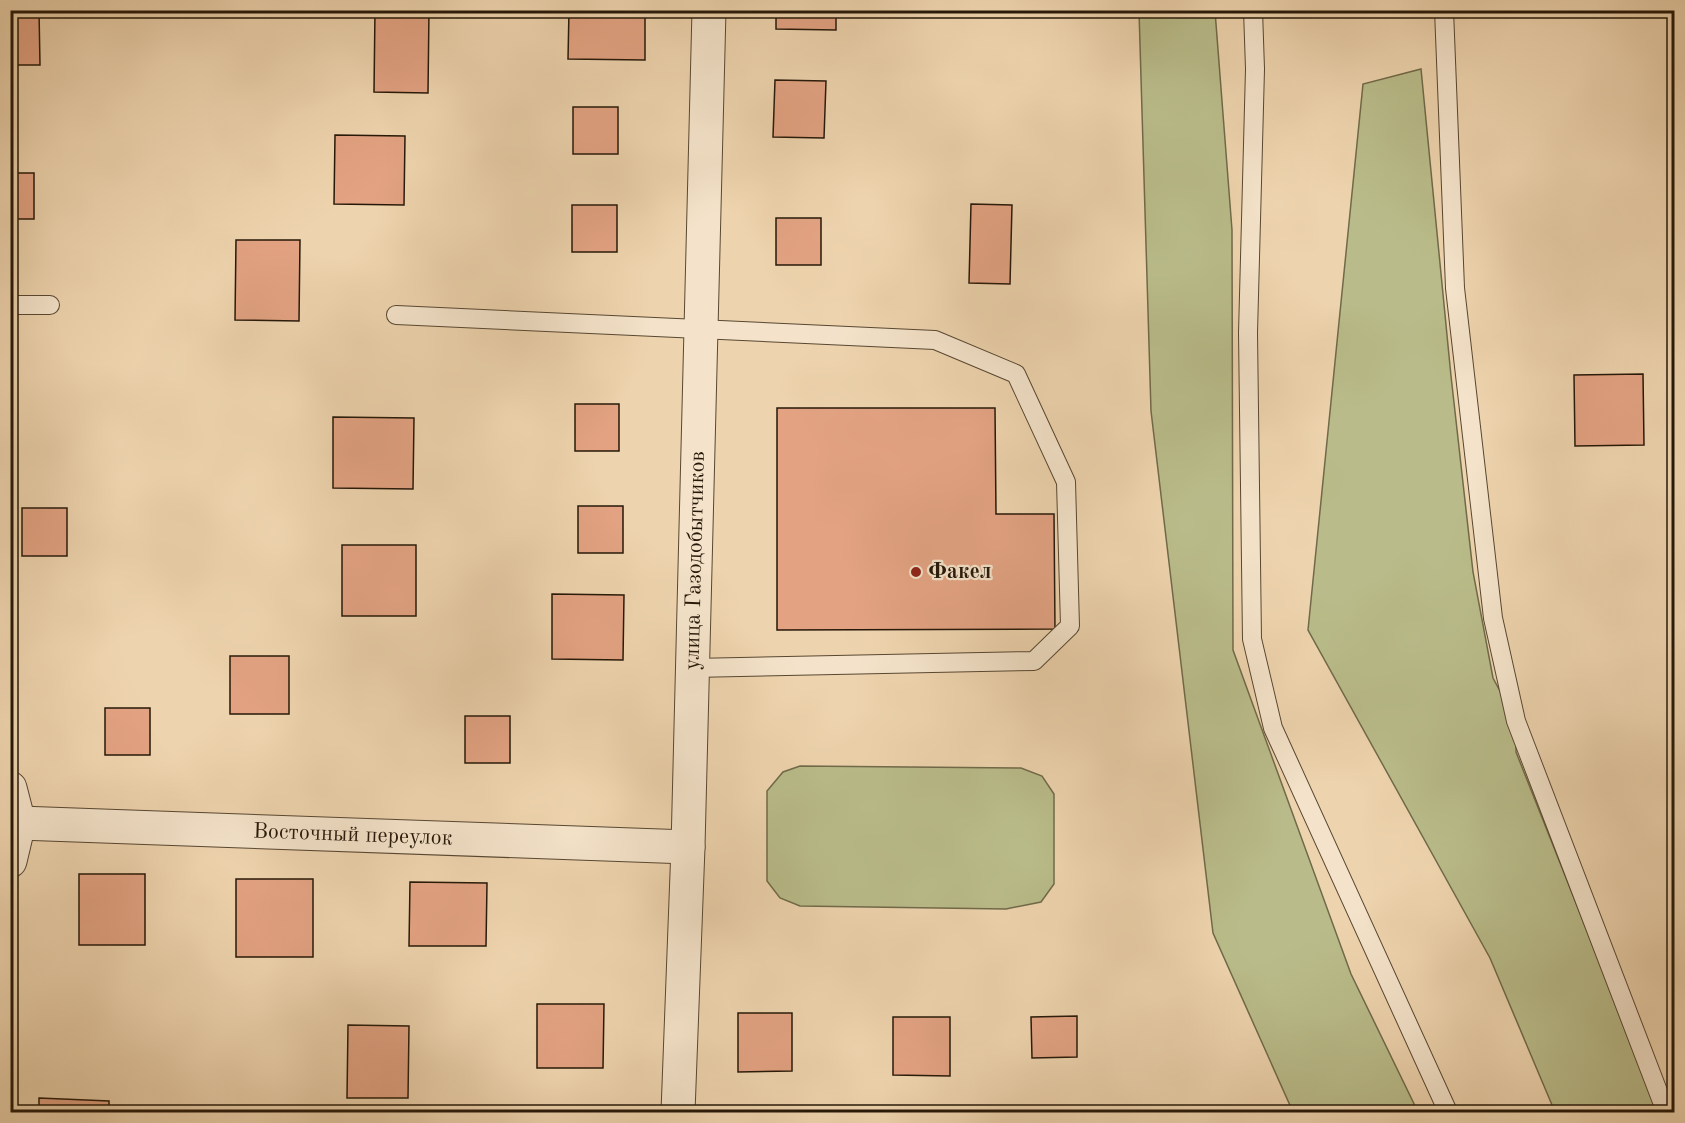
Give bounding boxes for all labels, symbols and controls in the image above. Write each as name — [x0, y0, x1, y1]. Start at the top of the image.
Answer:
street label: улица Газодобытчиков — [681, 451, 709, 670]
place label: Факел — [928, 561, 991, 583]
marker: Факел — [909, 565, 923, 579]
street label: Восточный переулок — [253, 820, 453, 850]

